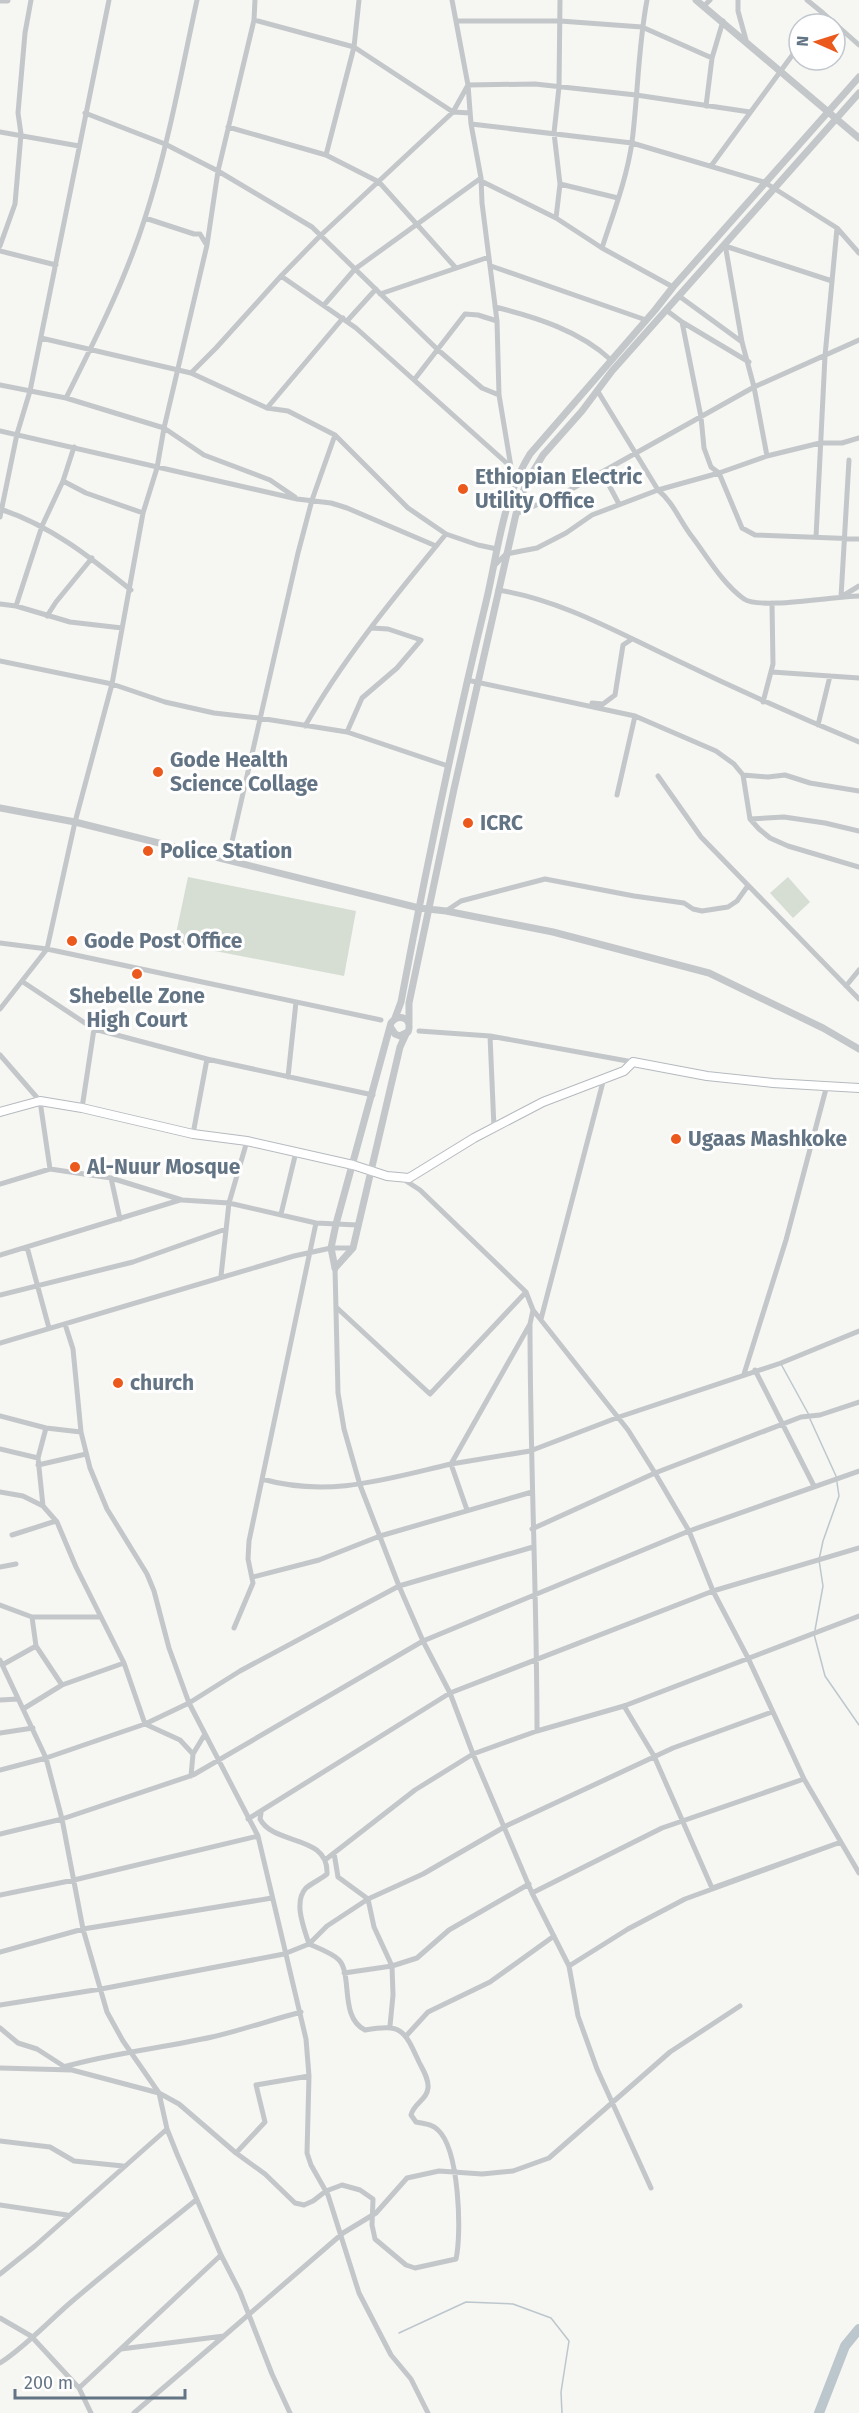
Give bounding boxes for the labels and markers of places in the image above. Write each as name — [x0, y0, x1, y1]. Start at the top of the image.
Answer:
place label: Ethiopian Electric Utility Office — [475, 464, 642, 514]
marker: Ethiopian Electric Utility Office — [456, 482, 470, 496]
place label: Gode Health Science Collage — [170, 747, 319, 797]
marker: Gode Health Science Collage — [151, 765, 165, 779]
place label: ICRC — [480, 810, 523, 836]
marker: ICRC — [461, 816, 475, 830]
place label: Police Station — [160, 838, 292, 864]
marker: Police Station — [141, 844, 155, 858]
place label: Gode Post Office — [84, 928, 243, 954]
marker: Gode Post Office — [65, 934, 79, 948]
marker: Shebelle Zone High Court — [130, 967, 144, 981]
place label: Shebelle Zone High Court — [69, 983, 205, 1033]
place label: Ugaas Mashkoke — [688, 1126, 848, 1152]
marker: Ugaas Mashkoke — [669, 1132, 683, 1146]
place label: Al-Nuur Mosque — [86, 1154, 241, 1180]
marker: Al-Nuur Mosque — [68, 1160, 82, 1174]
place label: church — [130, 1370, 194, 1396]
marker: church — [111, 1376, 125, 1390]

